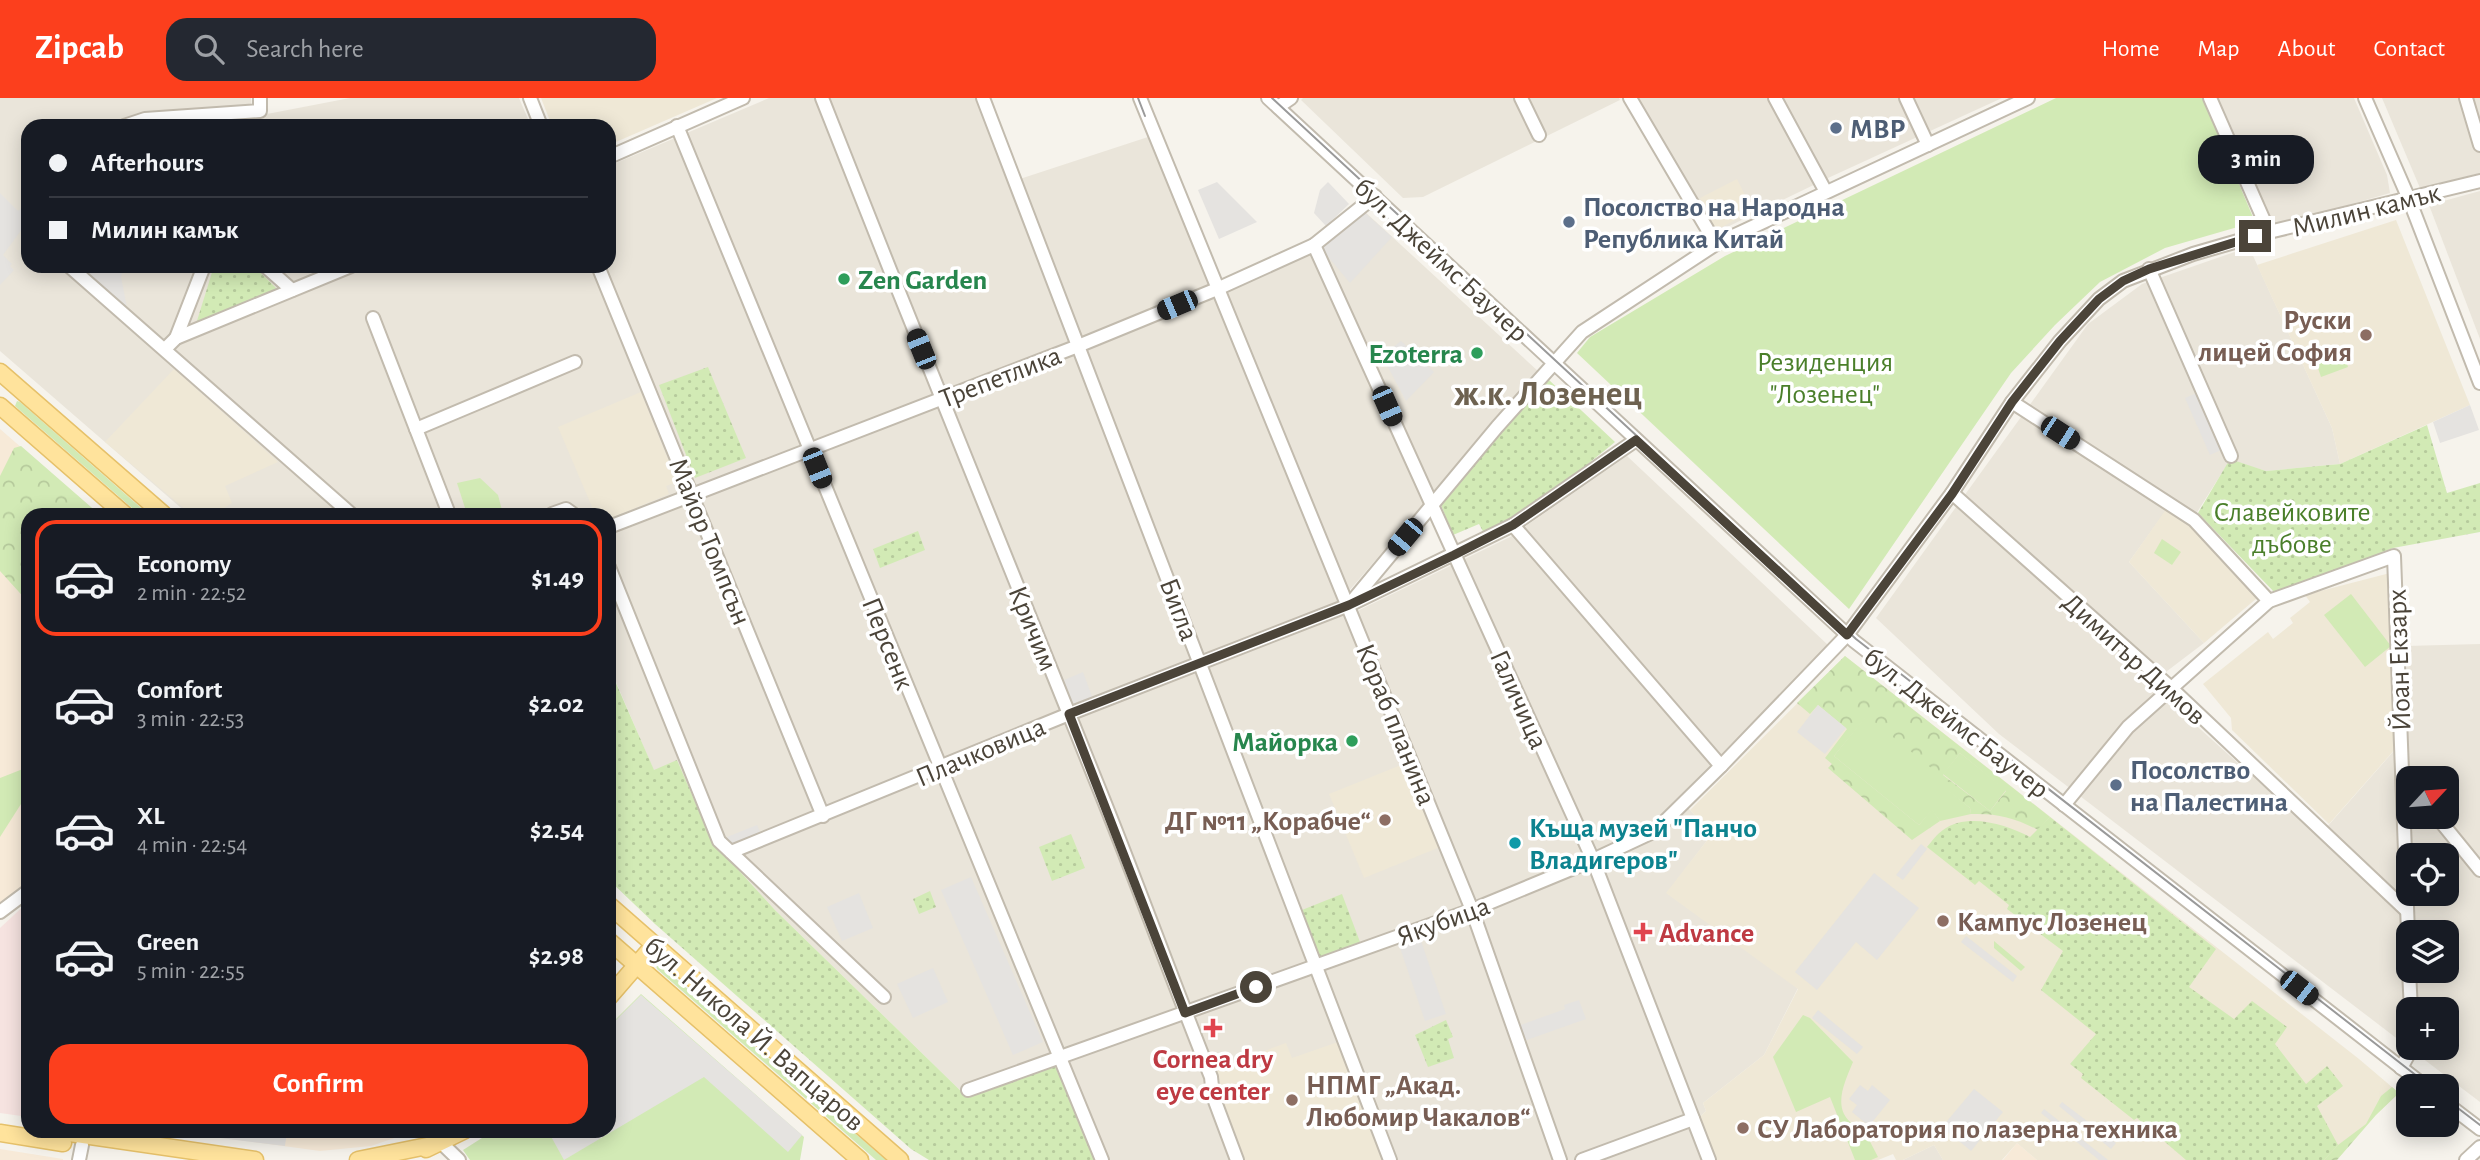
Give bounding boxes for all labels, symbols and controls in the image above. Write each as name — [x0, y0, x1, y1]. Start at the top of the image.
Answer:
search box — [166, 18, 656, 81]
icon: search — [190, 30, 228, 68]
text: Zipcab — [35, 32, 124, 65]
text: Search here — [246, 36, 364, 62]
text: Home — [2102, 37, 2160, 61]
text: Map — [2198, 37, 2240, 61]
text: About — [2278, 37, 2335, 61]
text: Contact — [2373, 37, 2445, 61]
place label: МВР — [1850, 116, 1906, 144]
marker: МВР — [1828, 120, 1844, 136]
callout: 3 min — [2197, 135, 2313, 184]
text: 3 min — [2231, 148, 2281, 171]
text: Afterhours — [91, 150, 204, 176]
street label: бул. Джеймс Баучер — [1348, 173, 1533, 348]
street label: Милин камък — [2290, 179, 2444, 243]
place label: Посолство на Народна Република Китай — [1583, 194, 1845, 254]
marker: Посолство на Народна Република Китай — [1561, 214, 1577, 230]
text: Милин камък — [91, 217, 239, 243]
route end — [2239, 220, 2271, 252]
place label: Zen Garden — [858, 267, 987, 295]
marker: Zen Garden — [836, 271, 852, 287]
car — [1154, 287, 1201, 323]
place label: Руски лицей София — [2199, 307, 2352, 367]
car — [904, 326, 939, 372]
marker: Руски лицей София — [2358, 327, 2374, 343]
place label: Ezoterra — [1369, 341, 1463, 369]
street label: Трепетлика — [936, 342, 1066, 414]
marker: Ezoterra — [1469, 345, 1485, 361]
park label: Резиденция "Лозенец" — [1757, 349, 1893, 409]
district label: ж.к. Лозенец — [1454, 377, 1642, 412]
car — [1369, 383, 1406, 429]
car — [2037, 413, 2084, 453]
car — [800, 445, 835, 491]
street label: Майор Томпсън — [663, 454, 755, 629]
park label: Славейковите дъбове — [2213, 499, 2371, 559]
car — [1384, 514, 1427, 560]
icon: car — [53, 547, 116, 610]
text: Economy — [137, 551, 231, 577]
text: $1.49 — [531, 565, 584, 591]
street label: Бигла — [1154, 575, 1203, 645]
text: 2 min · 22:52 — [137, 582, 246, 605]
street label: Кричим — [1002, 582, 1062, 675]
street label: Димитър Димов — [2057, 588, 2211, 731]
street label: Йоан Екзарх — [2383, 588, 2416, 732]
street label: Персенк — [856, 594, 918, 694]
street label: Кораб планина — [1350, 640, 1440, 810]
street label: бул. Джеймс Баучер — [1858, 643, 2053, 804]
street label: Галичица — [1484, 646, 1552, 754]
icon: car — [53, 673, 116, 736]
text: Comfort — [137, 677, 222, 703]
text: $2.02 — [528, 691, 584, 717]
text: 3 min · 22:53 — [137, 708, 244, 731]
street label: Плачковица — [912, 713, 1050, 793]
place label: Майорка — [1232, 729, 1338, 757]
marker: Майорка — [1344, 733, 1360, 749]
place label: Посолство на Палестина — [2130, 757, 2288, 817]
north arrow — [2396, 766, 2459, 830]
map controls — [2396, 766, 2459, 1137]
marker: Посолство на Палестина — [2108, 777, 2124, 793]
icon: car — [53, 799, 116, 862]
text: XL — [137, 803, 164, 829]
place label: ДГ №11 „Корабче“ — [1165, 808, 1371, 836]
marker: ДГ №11 „Корабче“ — [1377, 812, 1393, 828]
place label: Къща музей "Панчо Владигеров" — [1529, 815, 1757, 875]
text: $2.54 — [530, 817, 584, 843]
text: 4 min · 22:54 — [137, 834, 247, 857]
marker: Къща музей "Панчо Владигеров" — [1507, 835, 1523, 851]
button: locate — [2396, 843, 2459, 906]
street label: Якубица — [1393, 892, 1494, 952]
place label: Кампус Лозенец — [1957, 909, 2147, 937]
marker: Кампус Лозенец — [1935, 913, 1951, 929]
place label: Advance — [1659, 920, 1754, 948]
button: layers — [2396, 920, 2459, 983]
marker: Advance — [1633, 922, 1653, 942]
icon: car — [53, 925, 116, 988]
text: Green — [137, 929, 199, 955]
street label: бул. Никола Й. Вапцаров — [639, 931, 869, 1137]
text: $2.98 — [529, 943, 584, 969]
text: 5 min · 22:55 — [137, 960, 245, 983]
car — [2276, 967, 2323, 1009]
route start — [1240, 971, 1272, 1003]
button: + — [2396, 997, 2459, 1060]
marker: Cornea dry eye center — [1203, 1018, 1223, 1038]
button: Confirm — [49, 1044, 588, 1124]
place label: Cornea dry eye center — [1153, 1046, 1274, 1106]
place label: НПМГ „Акад. Любомир Чакалов“ — [1306, 1072, 1531, 1132]
button: − — [2396, 1074, 2459, 1137]
marker: НПМГ „Акад. Любомир Чакалов“ — [1284, 1092, 1300, 1108]
place label: СУ Лаборатория по лазерна техника — [1757, 1116, 2178, 1144]
marker: СУ Лаборатория по лазерна техника — [1735, 1120, 1751, 1136]

